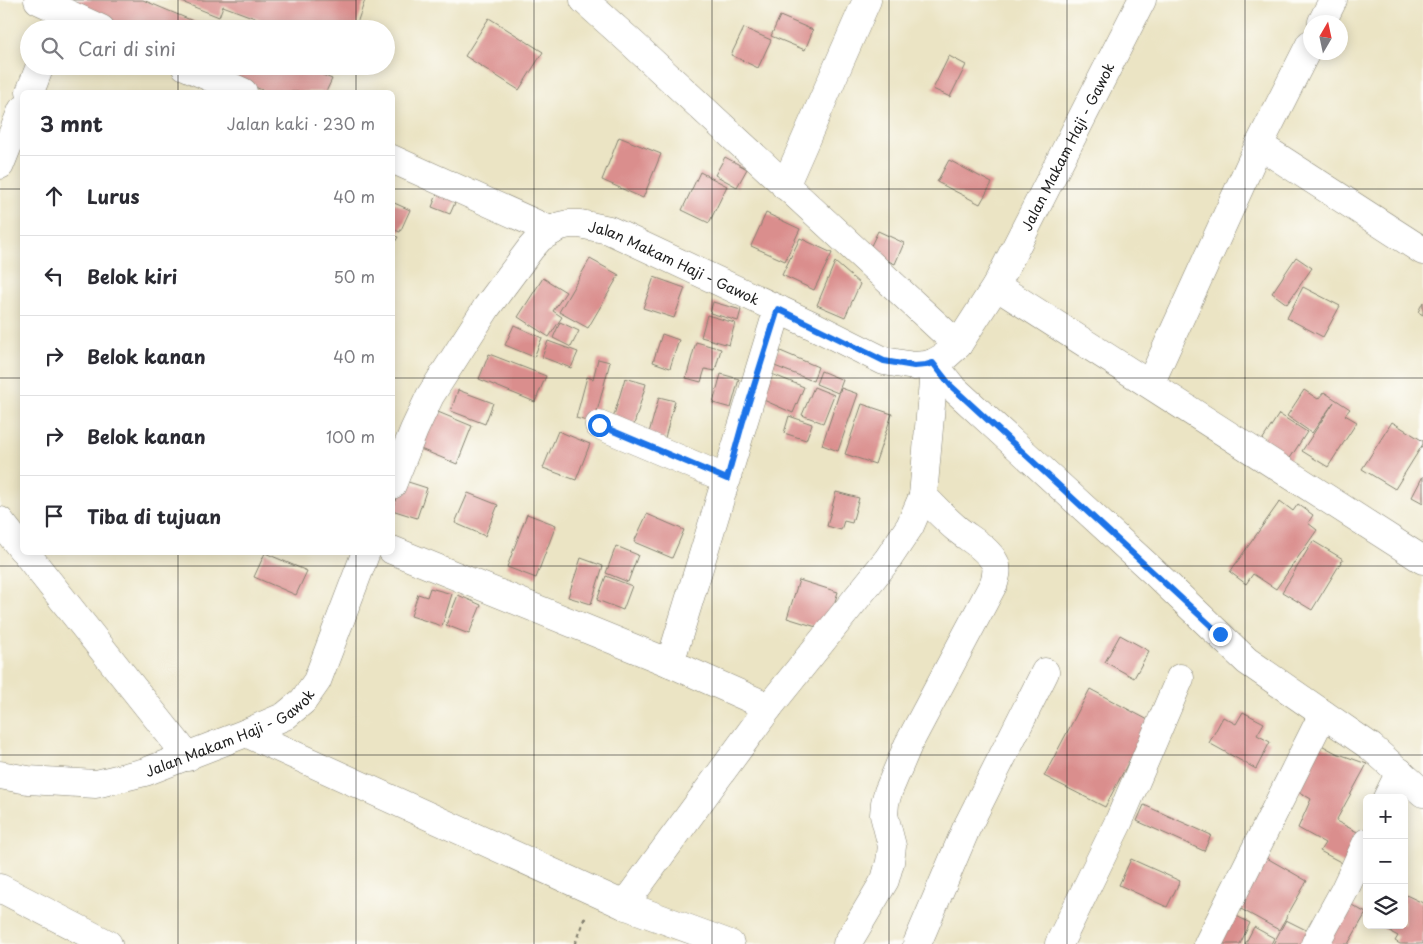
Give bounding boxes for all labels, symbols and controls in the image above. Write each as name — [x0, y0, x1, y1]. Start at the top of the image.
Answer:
north arrow — [1303, 15, 1348, 60]
search box — [20, 20, 395, 75]
icon: search — [38, 34, 66, 62]
text: Cari di sini — [78, 34, 176, 62]
street label: Jalan Makam Haji - Gawok — [1016, 59, 1119, 234]
text: 3 mnt — [40, 107, 103, 139]
text: Jalan kaki · 230 m — [227, 111, 375, 135]
icon: ahead — [40, 182, 68, 210]
text: Lurus — [87, 182, 140, 210]
text: 40 m — [333, 184, 375, 208]
street label: Jalan Makam Haji - Gawok — [586, 215, 763, 310]
icon: left — [40, 262, 68, 290]
text: Belok kiri — [87, 262, 177, 290]
text: 50 m — [334, 264, 375, 288]
icon: right — [40, 342, 68, 370]
text: Belok kanan — [87, 342, 206, 370]
text: 40 m — [333, 344, 375, 368]
route start — [588, 414, 611, 437]
icon: right — [40, 422, 68, 450]
text: Belok kanan — [87, 422, 206, 450]
text: 100 m — [326, 424, 375, 448]
icon: arrive — [40, 502, 68, 530]
text: Tiba di tujuan — [87, 502, 221, 530]
route end — [1209, 623, 1232, 646]
street label: Jalan Makam Haji - Gawok — [142, 684, 319, 782]
map controls — [1363, 794, 1408, 929]
button: + — [1363, 794, 1408, 839]
button: − — [1363, 839, 1408, 884]
button: layers — [1363, 884, 1408, 929]

